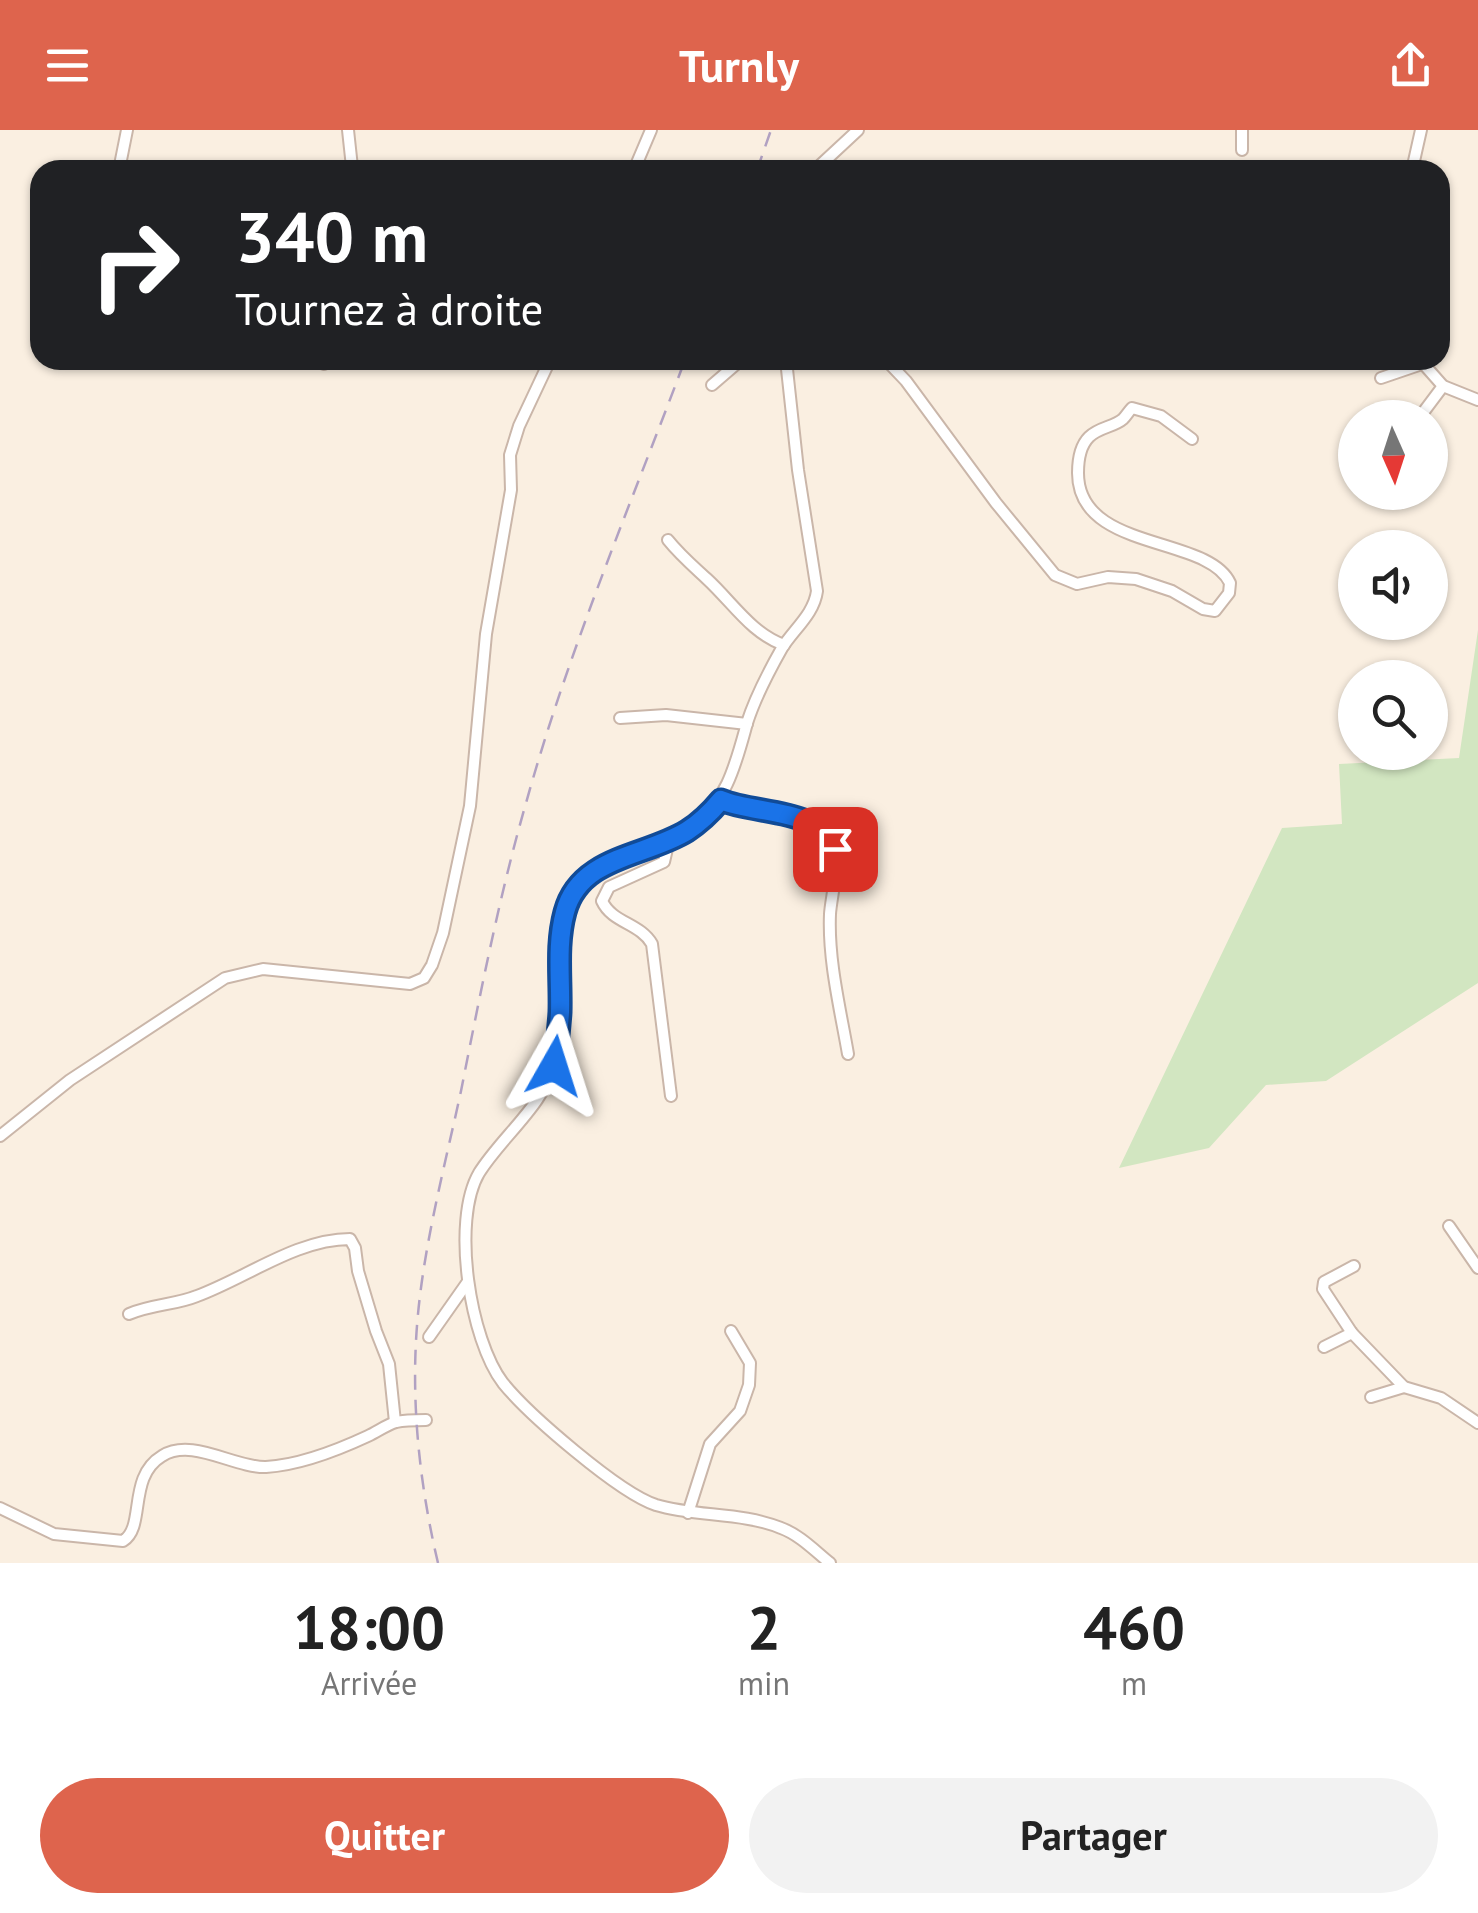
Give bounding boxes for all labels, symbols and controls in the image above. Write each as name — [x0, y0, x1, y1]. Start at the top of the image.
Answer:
text: Turnly — [679, 36, 799, 94]
icon: menu — [40, 38, 95, 93]
icon: share — [1383, 38, 1438, 93]
text: 340 m — [235, 191, 428, 281]
icon: right — [70, 200, 200, 330]
text: Tournez à droite — [235, 279, 543, 337]
north arrow — [1338, 400, 1448, 510]
map controls — [1338, 400, 1448, 770]
button: sound — [1338, 530, 1448, 640]
button: search — [1338, 660, 1448, 770]
pin — [793, 807, 878, 892]
icon: arrive — [808, 822, 863, 877]
position arrow — [502, 1014, 606, 1118]
text: 18:00 — [293, 1588, 445, 1666]
text: 2 — [747, 1588, 781, 1666]
text: 460 — [1083, 1588, 1185, 1666]
text: Arrivée — [321, 1662, 417, 1704]
text: min — [738, 1662, 790, 1704]
text: m — [1121, 1662, 1147, 1704]
button: Quitter — [40, 1778, 729, 1893]
button: Partager — [749, 1778, 1438, 1893]

